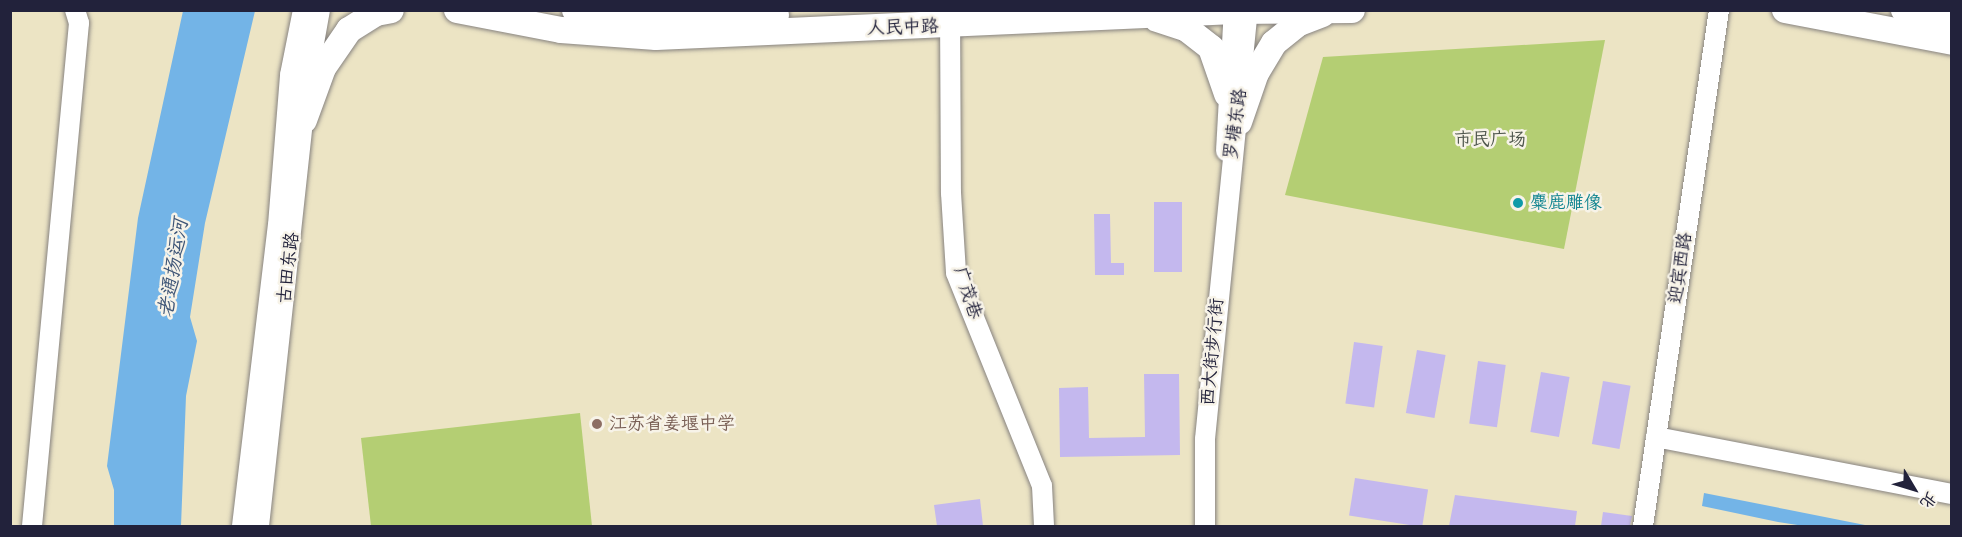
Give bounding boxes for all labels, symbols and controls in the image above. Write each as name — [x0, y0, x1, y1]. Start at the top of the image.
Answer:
street label: 人民中路 — [867, 16, 939, 40]
street label: 罗塘东路 — [1220, 87, 1252, 161]
park label: 市民广场 — [1454, 129, 1526, 151]
place label: 麋鹿雕像 — [1530, 192, 1602, 214]
marker: 麋鹿雕像 — [1511, 196, 1525, 210]
water label: 老通扬运河 — [153, 217, 193, 319]
street label: 古田东路 — [274, 231, 304, 305]
street label: 迎宾西路 — [1665, 231, 1697, 305]
street label: 广茂巷 — [948, 264, 986, 322]
street label: 西大街步行街 — [1198, 297, 1228, 407]
place label: 江苏省姜堰中学 — [609, 413, 735, 435]
marker: 江苏省姜堰中学 — [590, 417, 604, 431]
north arrow — [1884, 459, 1944, 519]
text: 北 — [1916, 488, 1940, 512]

